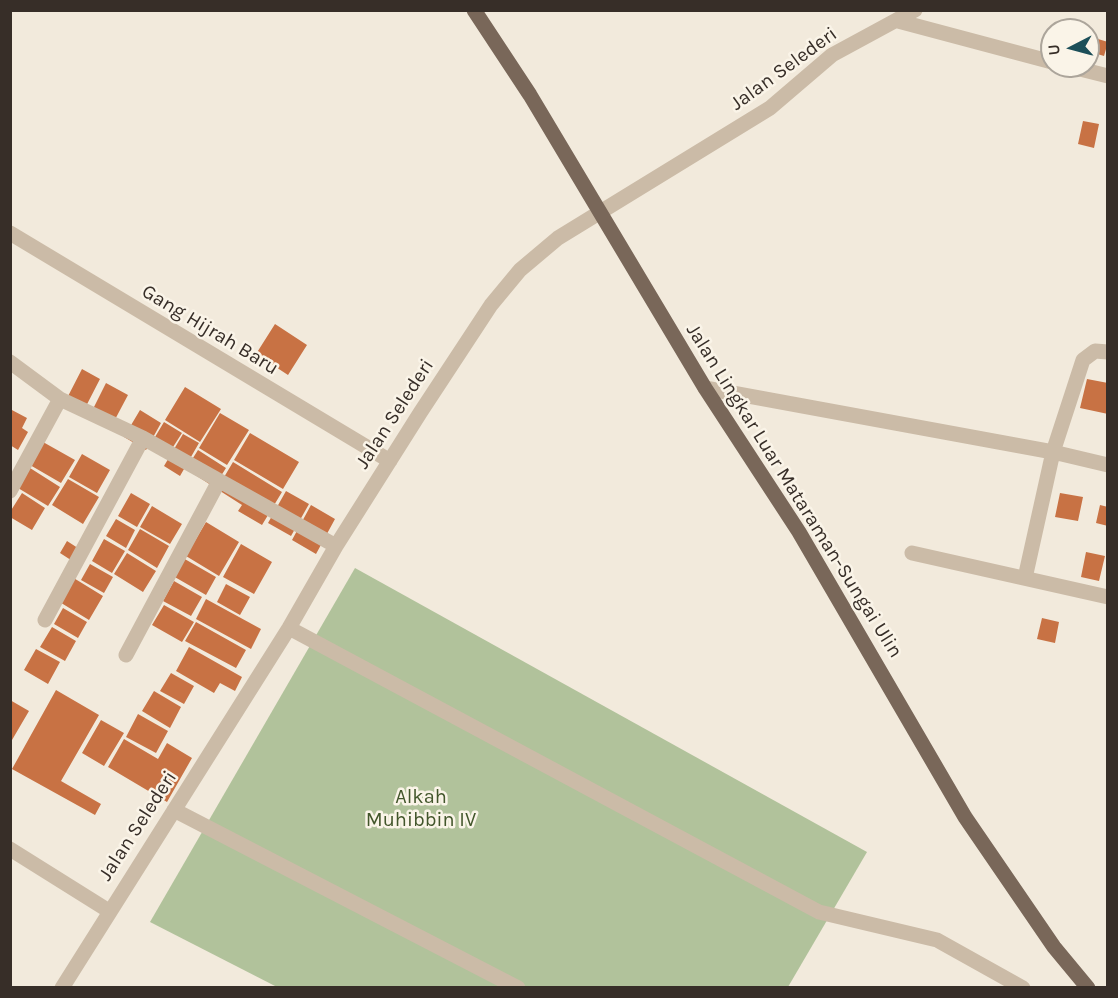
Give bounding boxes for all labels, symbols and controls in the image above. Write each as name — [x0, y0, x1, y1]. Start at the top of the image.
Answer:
north arrow — [1040, 18, 1100, 78]
street label: Jalan Selederi — [726, 22, 842, 116]
text: U — [1044, 43, 1064, 56]
street label: Gang Hijrah Baru — [137, 280, 283, 380]
street label: Jalan Lingkar Luar Mataraman-Sungai Ulin — [681, 320, 907, 662]
street label: Jalan Selederi — [351, 355, 439, 473]
street label: Jalan Selederi — [94, 767, 182, 885]
park label: Alkah Muhibbin IV — [366, 785, 476, 832]

